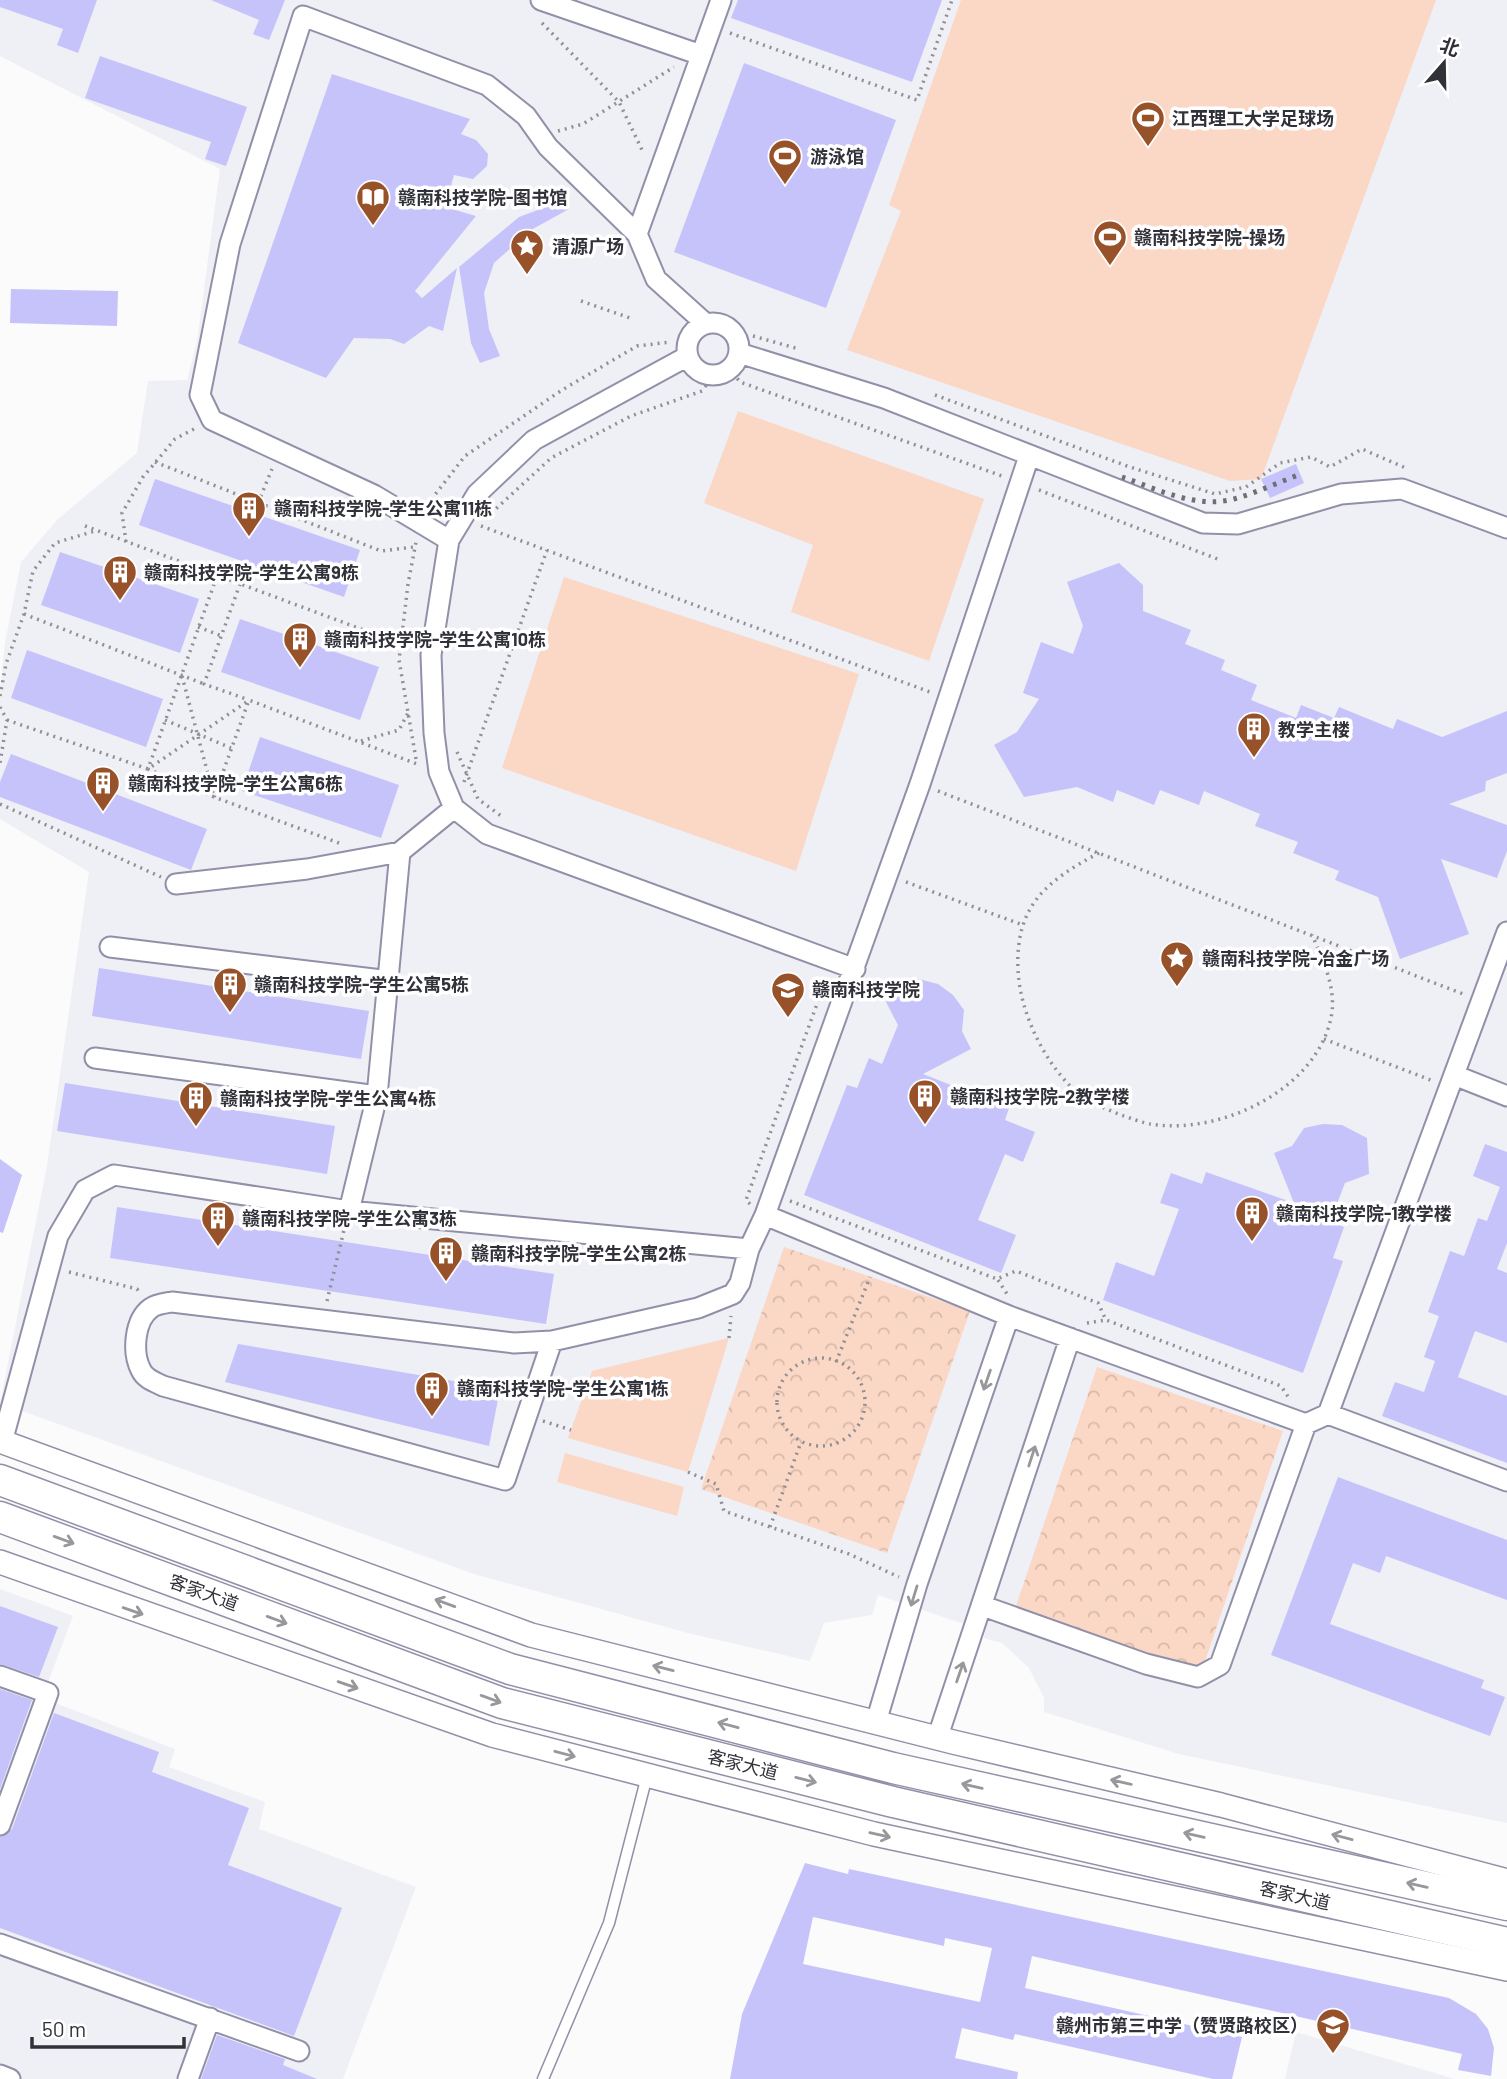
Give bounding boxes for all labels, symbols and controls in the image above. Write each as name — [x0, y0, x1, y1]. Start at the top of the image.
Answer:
north arrow — [1409, 28, 1479, 98]
text: 北 — [1437, 32, 1463, 61]
sports icon: 江西理工大学足球场 — [1129, 99, 1167, 148]
place label: 江西理工大学足球场 — [1172, 107, 1334, 129]
sports icon: 游泳馆 — [766, 137, 804, 186]
place label: 游泳馆 — [810, 145, 864, 167]
library icon: 赣南科技学院-图书馆 — [354, 178, 392, 227]
place label: 赣南科技学院-图书馆 — [398, 186, 567, 208]
sports icon: 赣南科技学院-操场 — [1091, 218, 1129, 267]
place label: 赣南科技学院-操场 — [1134, 226, 1285, 248]
place icon: 清源广场 — [508, 227, 546, 276]
place label: 清源广场 — [552, 235, 624, 257]
building icon: 赣南科技学院-学生公寓11栋 — [230, 489, 268, 538]
place label: 赣南科技学院-学生公寓11栋 — [274, 497, 492, 519]
building icon: 赣南科技学院-学生公寓9栋 — [101, 553, 139, 602]
place label: 赣南科技学院-学生公寓9栋 — [144, 561, 359, 583]
building icon: 赣南科技学院-学生公寓10栋 — [281, 620, 319, 669]
place label: 赣南科技学院-学生公寓10栋 — [324, 628, 546, 650]
building icon: 教学主楼 — [1235, 710, 1273, 759]
place label: 教学主楼 — [1278, 718, 1350, 740]
building icon: 赣南科技学院-学生公寓6栋 — [84, 764, 122, 813]
place label: 赣南科技学院-学生公寓6栋 — [128, 772, 343, 794]
place icon: 赣南科技学院-冶金广场 — [1158, 939, 1196, 988]
place label: 赣南科技学院-冶金广场 — [1202, 947, 1389, 969]
building icon: 赣南科技学院-学生公寓5栋 — [211, 965, 249, 1014]
school or university icon: 赣南科技学院 — [769, 970, 807, 1019]
place label: 赣南科技学院-学生公寓5栋 — [254, 973, 469, 995]
place label: 赣南科技学院 — [812, 978, 920, 1000]
building icon: 赣南科技学院-2教学楼 — [906, 1077, 944, 1126]
building icon: 赣南科技学院-学生公寓4栋 — [177, 1079, 215, 1128]
place label: 赣南科技学院-2教学楼 — [950, 1085, 1129, 1107]
place label: 赣南科技学院-学生公寓4栋 — [220, 1087, 436, 1109]
building icon: 赣南科技学院-1教学楼 — [1233, 1194, 1271, 1243]
building icon: 赣南科技学院-学生公寓3栋 — [199, 1199, 237, 1248]
place label: 赣南科技学院-1教学楼 — [1276, 1202, 1452, 1224]
place label: 赣南科技学院-学生公寓3栋 — [242, 1207, 457, 1229]
building icon: 赣南科技学院-学生公寓2栋 — [427, 1234, 465, 1283]
place label: 赣南科技学院-学生公寓2栋 — [471, 1242, 686, 1264]
building icon: 赣南科技学院-学生公寓1栋 — [413, 1369, 451, 1418]
one-way arrow — [980, 1369, 992, 1391]
place label: 赣南科技学院-学生公寓1栋 — [457, 1377, 669, 1399]
one-way arrow — [1026, 1445, 1039, 1467]
one-way arrow — [52, 1535, 74, 1548]
street label: 客家大道 — [166, 1569, 242, 1615]
one-way arrow — [906, 1584, 919, 1606]
one-way arrow — [434, 1596, 456, 1608]
one-way arrow — [122, 1605, 143, 1618]
one-way arrow — [266, 1614, 288, 1627]
one-way arrow — [652, 1661, 674, 1674]
one-way arrow — [955, 1661, 967, 1683]
one-way arrow — [337, 1679, 359, 1692]
one-way arrow — [479, 1694, 501, 1706]
one-way arrow — [717, 1718, 740, 1731]
street label: 客家大道 — [705, 1745, 781, 1783]
one-way arrow — [554, 1748, 576, 1761]
one-way arrow — [794, 1774, 817, 1787]
one-way arrow — [1110, 1774, 1133, 1788]
one-way arrow — [961, 1778, 984, 1792]
one-way arrow — [1184, 1828, 1206, 1841]
one-way arrow — [868, 1829, 891, 1842]
one-way arrow — [1331, 1830, 1354, 1843]
street label: 客家大道 — [1257, 1876, 1333, 1914]
one-way arrow — [1406, 1877, 1428, 1890]
scale bar — [32, 2006, 184, 2050]
school or university icon: 赣州市第三中学（赞贤路校区） — [1314, 2006, 1352, 2055]
place label: 赣州市第三中学（赞贤路校区） — [1056, 2014, 1308, 2036]
text: 50 m — [42, 2016, 86, 2041]

